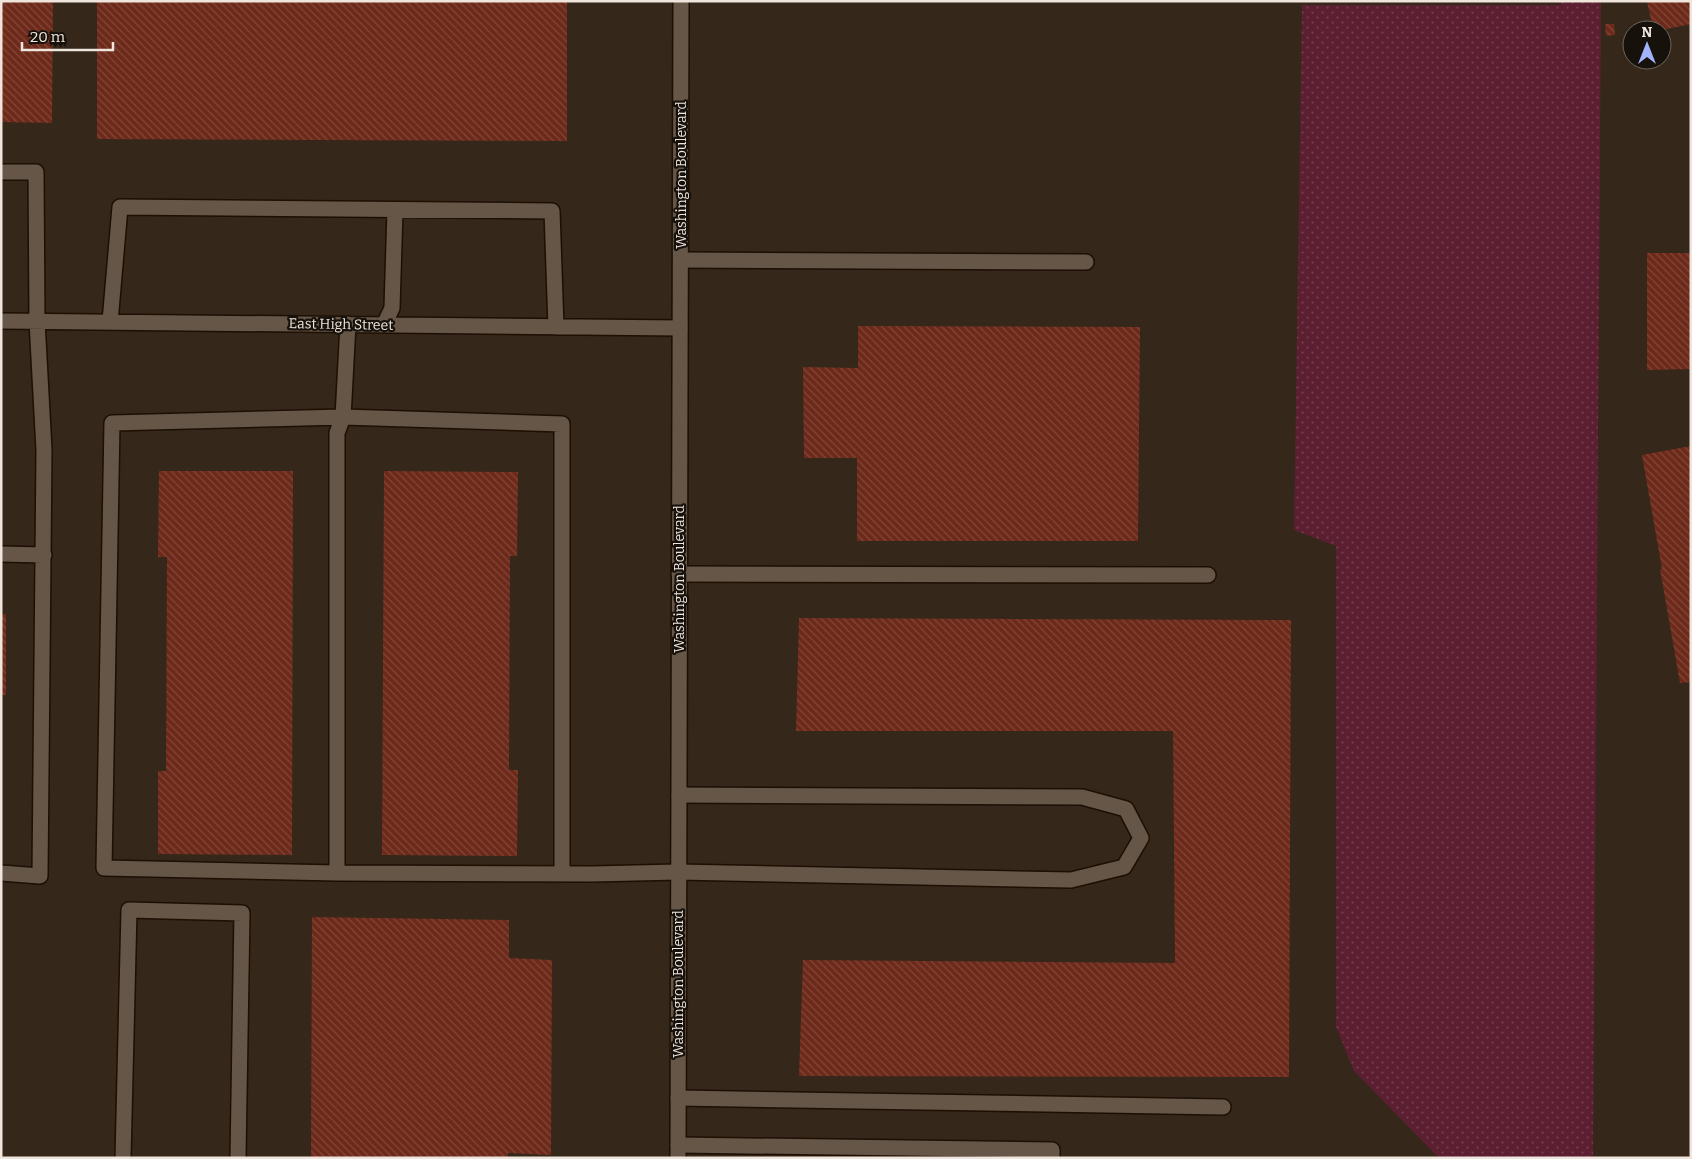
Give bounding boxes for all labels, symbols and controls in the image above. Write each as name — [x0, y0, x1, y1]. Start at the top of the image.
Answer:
scale bar — [22, 20, 114, 52]
north arrow — [1622, 20, 1672, 70]
text: N — [1642, 24, 1653, 41]
text: 20 m — [30, 28, 66, 46]
street label: Washington Boulevard — [673, 101, 690, 249]
street label: East High Street — [289, 315, 393, 334]
street label: Washington Boulevard — [671, 505, 688, 653]
street label: Washington Boulevard — [670, 910, 687, 1058]

